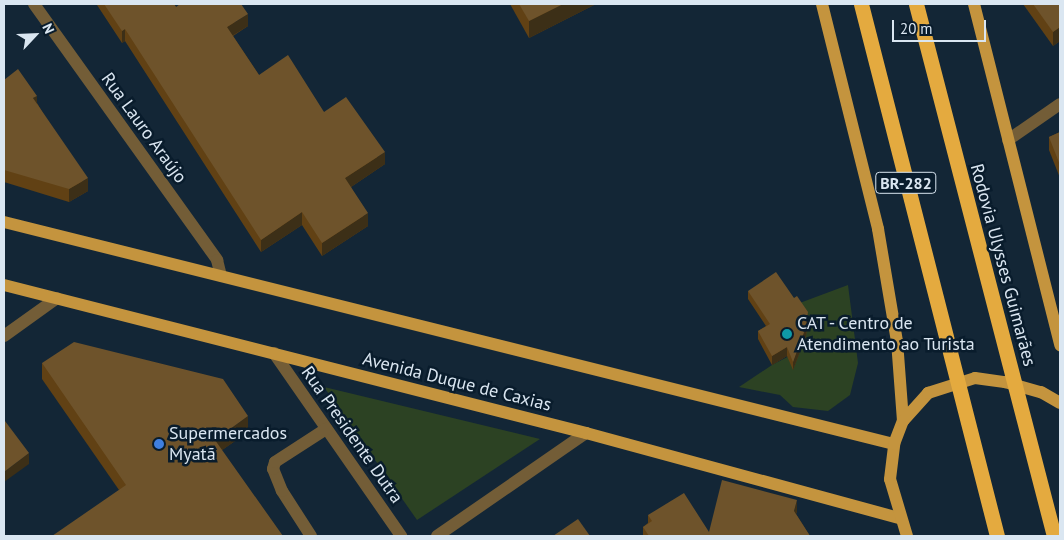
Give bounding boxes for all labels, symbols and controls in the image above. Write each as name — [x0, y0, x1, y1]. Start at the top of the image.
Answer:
north arrow — [10, 10, 60, 60]
scale bar — [894, 10, 988, 42]
text: 20 m — [900, 19, 933, 38]
text: N — [38, 21, 59, 37]
street label: Rua Lauro Araújo — [97, 68, 191, 188]
street label: Rodovia Ulysses Guimarães — [966, 161, 1040, 369]
road number: BR-282 — [875, 170, 937, 197]
place label: CAT - Centro de Atendimento ao Turista — [797, 313, 975, 356]
marker: CAT - Centro de Atendimento ao Turista — [781, 328, 793, 340]
street label: Avenida Duque de Caxias — [360, 348, 554, 416]
street label: Rua Presidente Dutra — [297, 362, 407, 508]
place label: Supermercados Myatã — [169, 423, 287, 466]
marker: Supermercados Myatã — [153, 438, 165, 450]

